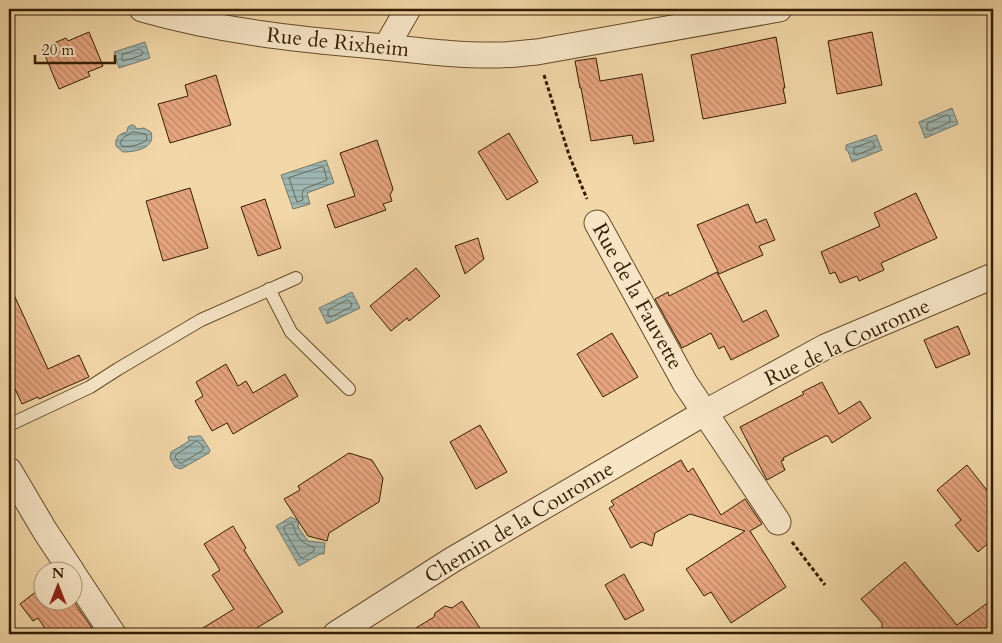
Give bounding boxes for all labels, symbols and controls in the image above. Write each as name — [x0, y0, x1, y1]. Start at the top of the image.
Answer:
street label: Rue de Rixheim — [265, 21, 411, 64]
scale bar — [35, 32, 115, 64]
text: 20 m — [42, 40, 74, 60]
street label: Rue de la Fauvette — [585, 218, 690, 375]
street label: Rue de la Couronne — [760, 291, 934, 393]
street label: Chemin de la Couronne — [419, 454, 619, 591]
north arrow — [32, 560, 82, 610]
text: N — [52, 564, 64, 583]

